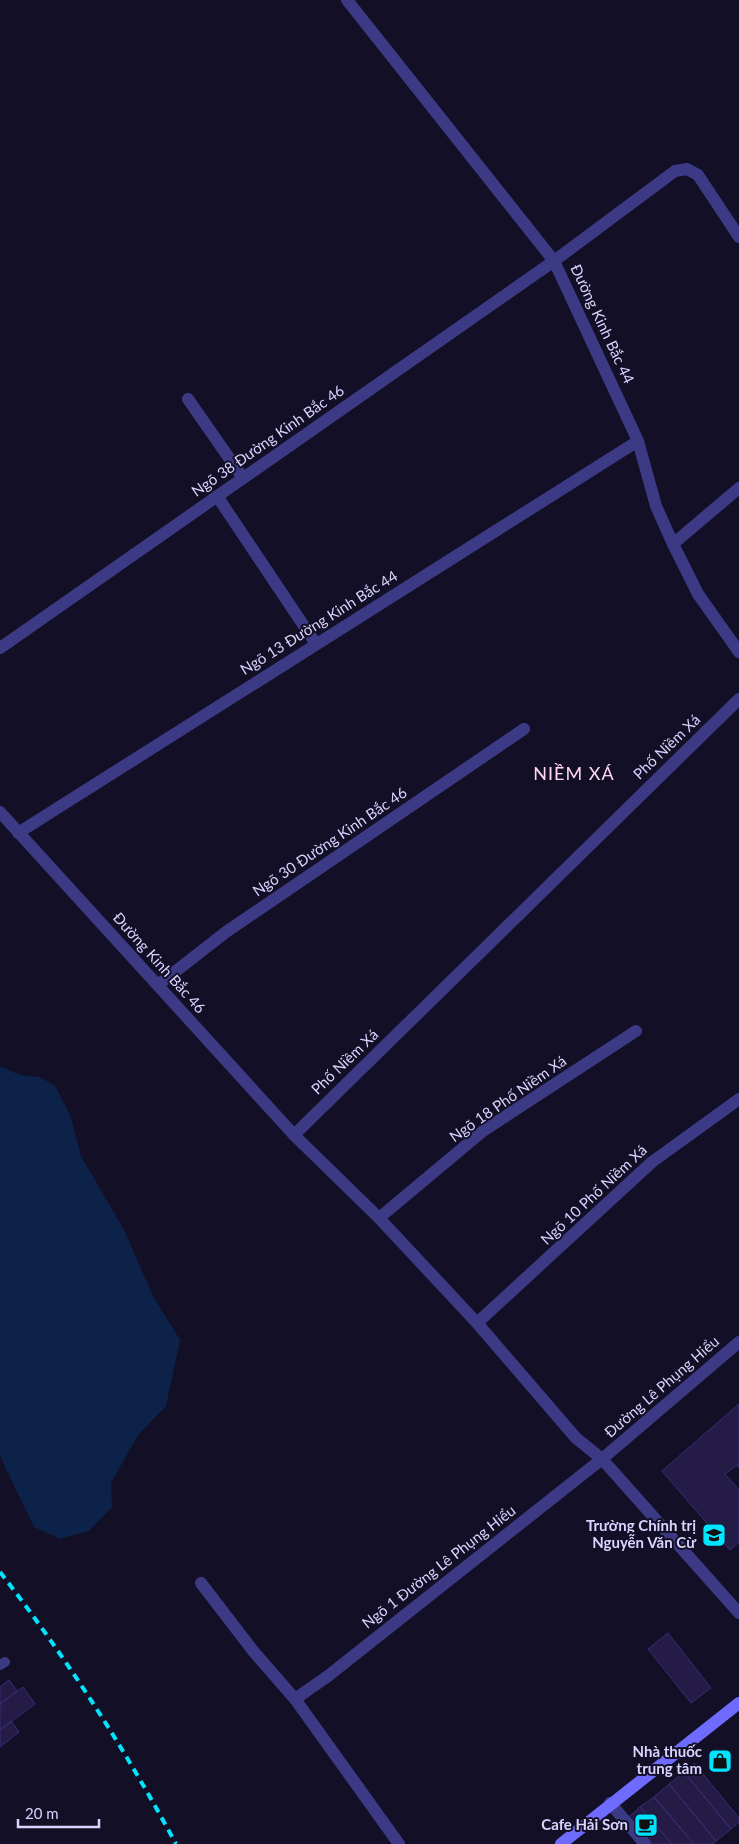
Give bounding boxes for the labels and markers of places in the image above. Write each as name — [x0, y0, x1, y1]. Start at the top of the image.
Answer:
place label: Trường Chính trị Nguyễn Văn Cừ — [586, 1516, 697, 1551]
school or university icon: Trường Chính trị Nguyễn Văn Cừ — [701, 1522, 727, 1548]
place label: Nhà thuốc trung tâm — [632, 1742, 702, 1777]
shop icon: Nhà thuốc trung tâm — [707, 1748, 733, 1774]
cafe icon: Cafe Hải Sơn — [633, 1812, 659, 1838]
place label: Cafe Hải Sơn — [541, 1815, 628, 1833]

